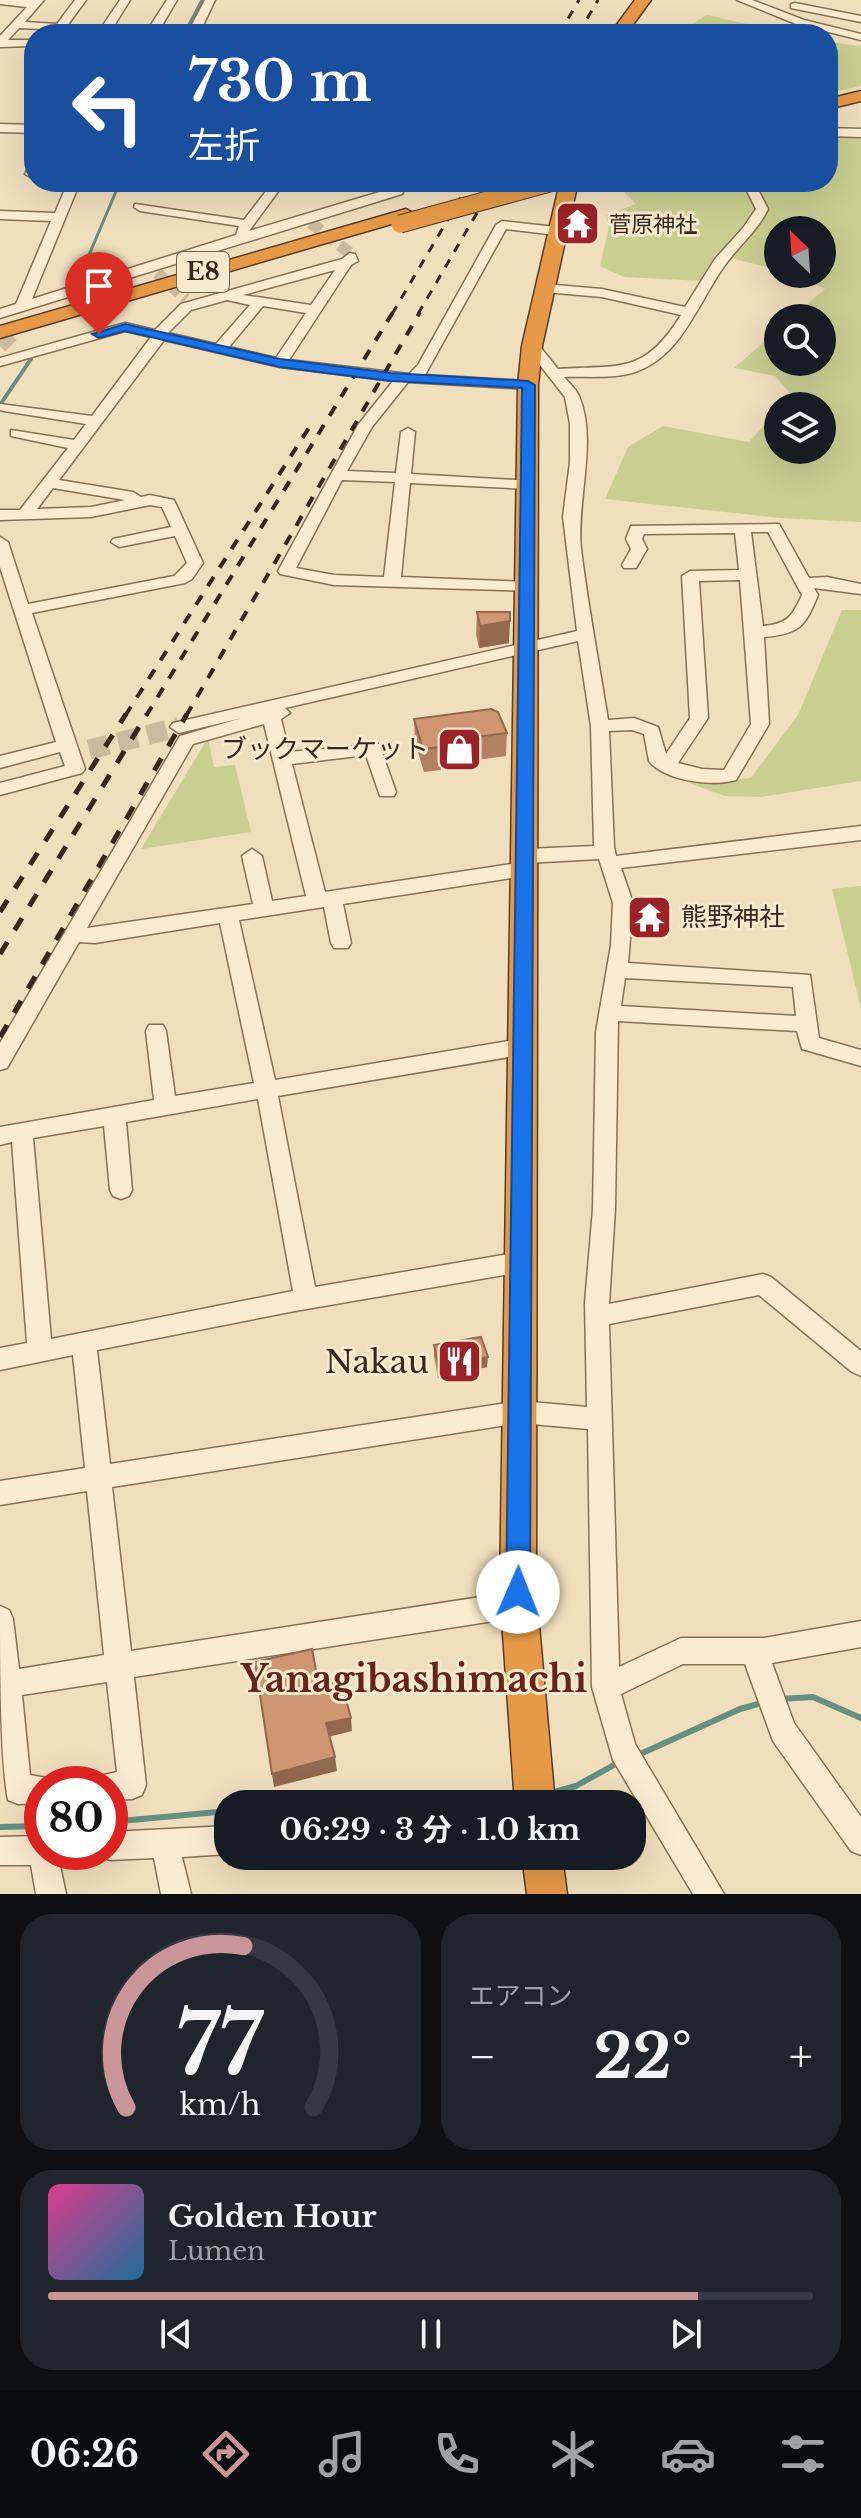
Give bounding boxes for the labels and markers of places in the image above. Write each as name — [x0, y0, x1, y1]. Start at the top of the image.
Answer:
temple icon: 菅原神社 — [554, 200, 602, 248]
place label: 菅原神社 — [609, 211, 697, 238]
pin — [65, 252, 133, 334]
shop icon: ブックマーケット — [436, 725, 484, 773]
place label: ブックマーケット — [221, 733, 429, 765]
temple icon: 熊野神社 — [626, 893, 674, 941]
place label: 熊野神社 — [681, 901, 785, 933]
restaurant icon: Nakau — [436, 1338, 484, 1386]
place label: Nakau — [325, 1342, 429, 1382]

